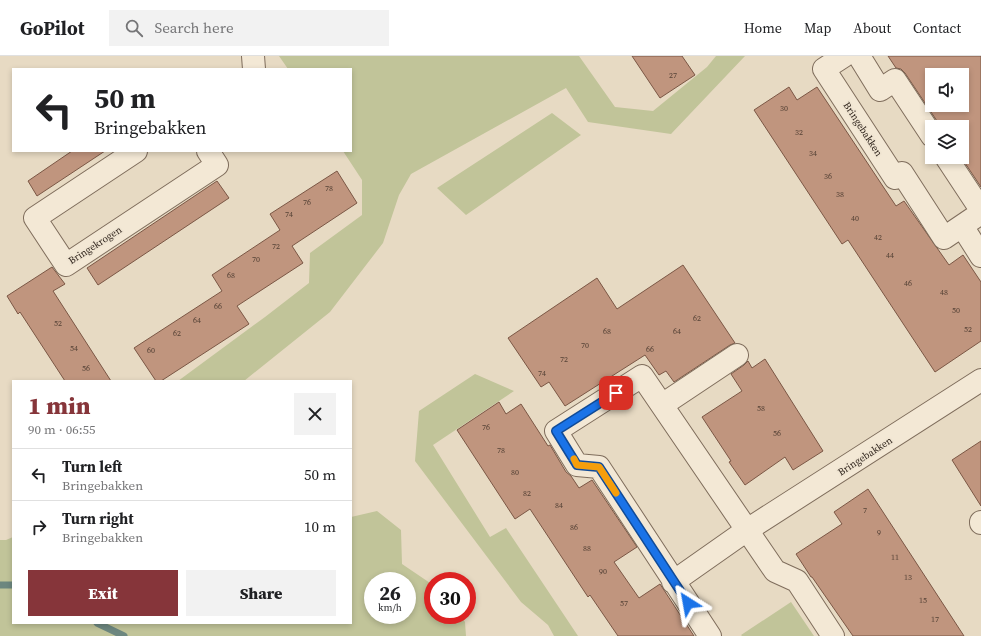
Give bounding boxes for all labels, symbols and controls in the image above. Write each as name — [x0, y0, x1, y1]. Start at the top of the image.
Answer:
search box — [109, 10, 389, 46]
text: GoPilot — [20, 15, 85, 41]
icon: search — [123, 17, 145, 39]
text: Search here — [155, 17, 234, 38]
text: Home — [744, 18, 782, 38]
text: Map — [804, 18, 831, 38]
text: About — [853, 18, 891, 38]
text: Contact — [913, 18, 961, 38]
map controls — [925, 68, 969, 164]
button: sound — [925, 68, 969, 112]
house number: 27 — [669, 70, 677, 81]
text: 50 m — [94, 79, 156, 117]
icon: left — [28, 84, 80, 136]
street label: Bringebakken — [841, 99, 885, 159]
house number: 30 — [780, 103, 788, 114]
text: Bringebakken — [94, 115, 206, 140]
button: layers — [925, 120, 969, 164]
house number: 32 — [795, 127, 803, 138]
house number: 34 — [809, 148, 817, 159]
house number: 36 — [824, 171, 832, 182]
house number: 78 — [325, 183, 333, 194]
house number: 38 — [836, 189, 844, 200]
house number: 76 — [303, 197, 311, 208]
house number: 74 — [285, 209, 293, 220]
house number: 40 — [851, 213, 859, 224]
street label: Bringekrogen — [66, 223, 124, 267]
house number: 42 — [874, 232, 882, 243]
house number: 72 — [272, 241, 280, 252]
house number: 44 — [886, 250, 894, 261]
house number: 70 — [252, 254, 260, 265]
house number: 68 — [227, 270, 235, 281]
house number: 46 — [904, 278, 912, 289]
house number: 48 — [940, 287, 948, 298]
house number: 66 — [214, 301, 222, 312]
house number: 50 — [952, 305, 960, 316]
house number: 62 — [693, 313, 701, 324]
house number: 64 — [193, 315, 201, 326]
house number: 52 — [54, 318, 62, 329]
house number: 52 — [964, 324, 972, 335]
house number: 68 — [603, 326, 611, 337]
house number: 64 — [673, 326, 681, 337]
house number: 62 — [173, 328, 181, 339]
house number: 70 — [581, 340, 589, 351]
house number: 54 — [70, 343, 78, 354]
house number: 66 — [646, 344, 654, 355]
house number: 60 — [147, 345, 155, 356]
house number: 72 — [560, 354, 568, 365]
house number: 56 — [82, 363, 90, 374]
house number: 74 — [538, 368, 546, 379]
pin — [599, 376, 633, 410]
icon: arrive — [605, 382, 627, 404]
text: 1 min — [28, 389, 91, 422]
button: close — [294, 393, 336, 435]
house number: 58 — [757, 403, 765, 414]
text: 90 m · 06:55 — [28, 421, 96, 438]
house number: 76 — [482, 422, 490, 433]
house number: 56 — [773, 428, 781, 439]
street label: Bringebakken — [835, 434, 895, 478]
house number: 78 — [497, 445, 505, 456]
text: Turn left — [62, 456, 122, 477]
icon: left — [28, 464, 50, 486]
text: 50 m — [304, 464, 336, 485]
house number: 80 — [511, 467, 519, 478]
text: Bringebakken — [62, 477, 143, 494]
house number: 82 — [523, 488, 531, 499]
house number: 84 — [555, 500, 563, 511]
house number: 7 — [863, 505, 867, 516]
text: Turn right — [62, 508, 134, 529]
icon: right — [28, 516, 50, 538]
text: 10 m — [304, 516, 336, 537]
house number: 86 — [570, 522, 578, 533]
house number: 9 — [877, 527, 881, 538]
text: Bringebakken — [62, 529, 143, 546]
house number: 88 — [583, 543, 591, 554]
house number: 11 — [891, 552, 899, 563]
house number: 90 — [599, 566, 607, 577]
button: Exit — [28, 570, 178, 616]
button: Share — [186, 570, 336, 616]
speed limit sign: 30 — [424, 572, 476, 624]
house number: 13 — [904, 572, 912, 583]
text: 26 — [379, 579, 401, 607]
position arrow — [667, 582, 709, 624]
house number: 15 — [919, 595, 927, 606]
house number: 57 — [620, 598, 628, 609]
text: km/h — [378, 601, 402, 614]
house number: 17 — [931, 614, 939, 625]

